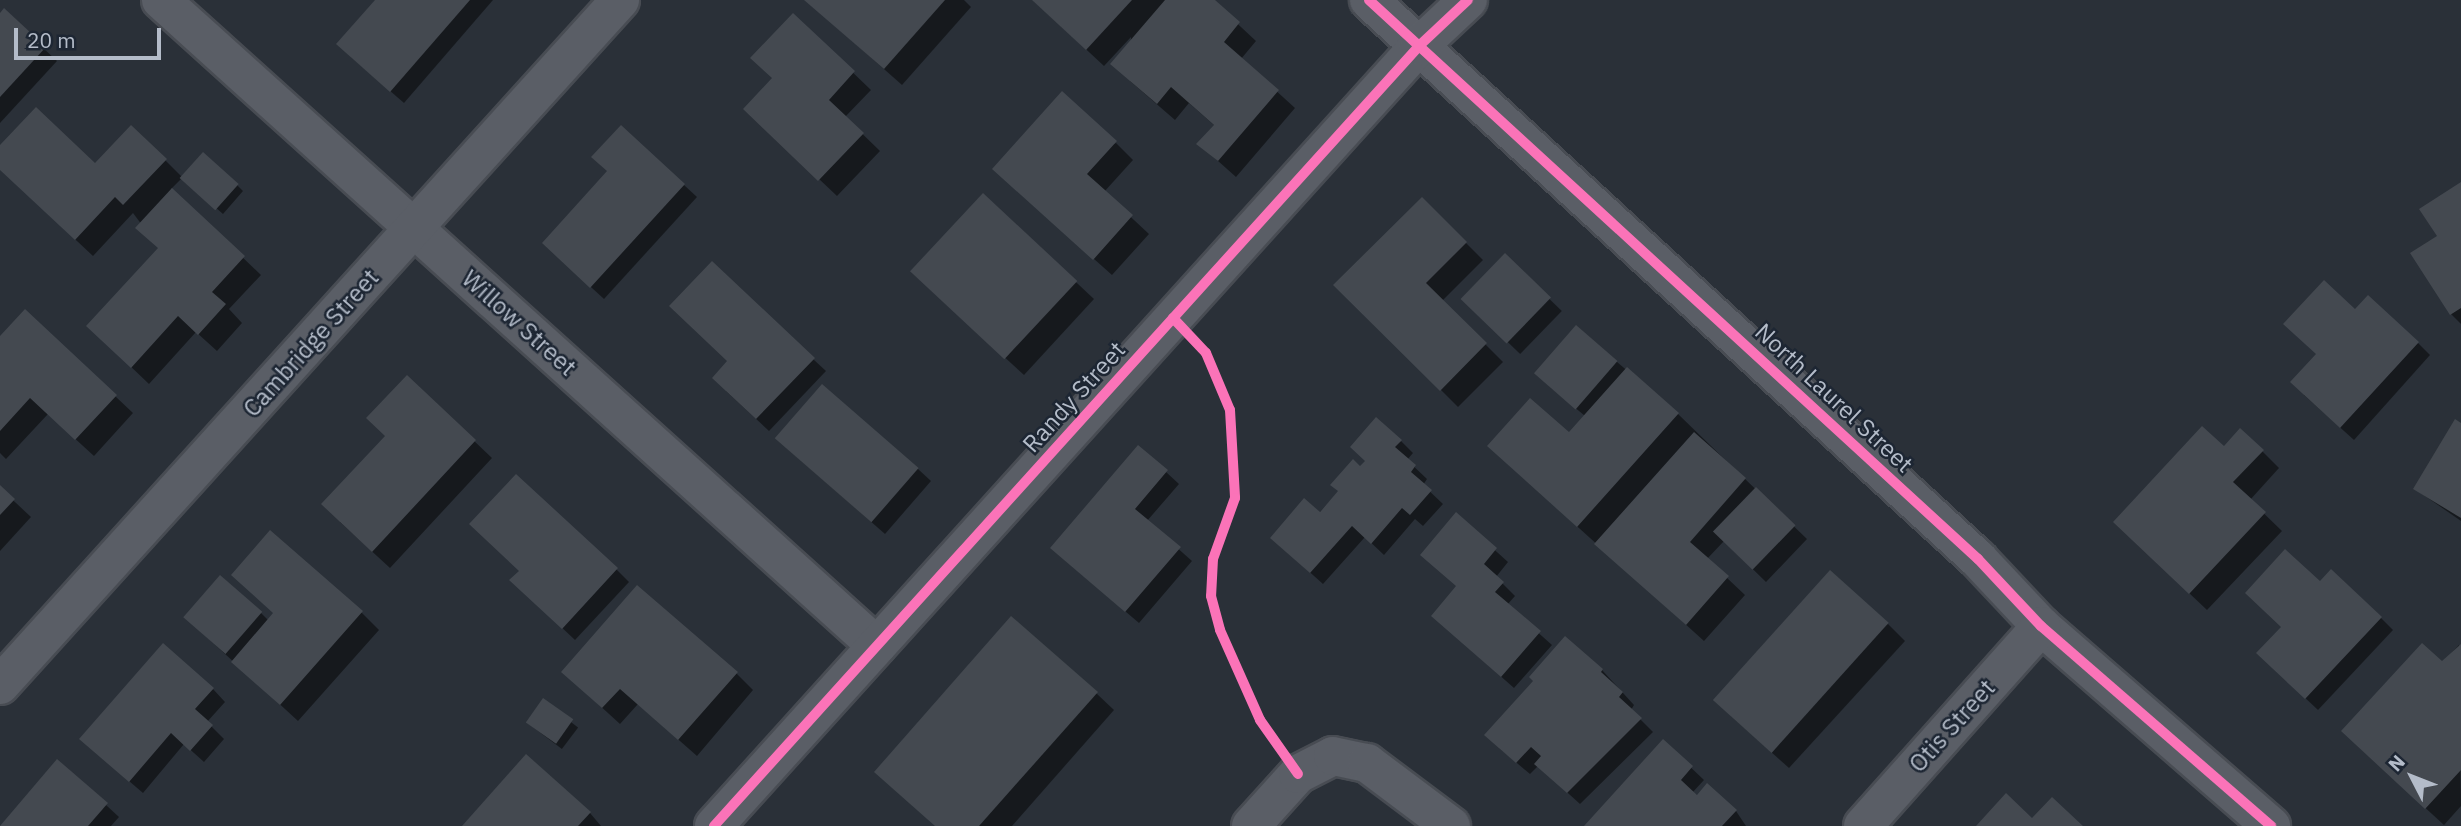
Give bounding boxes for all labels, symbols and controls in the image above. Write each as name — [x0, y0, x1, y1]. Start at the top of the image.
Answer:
scale bar — [18, 14, 164, 58]
text: 20 m — [27, 26, 76, 54]
street label: Cambridge Street — [237, 263, 385, 423]
street label: Willow Street — [456, 264, 582, 382]
street label: North Laurel Street — [1749, 317, 1919, 479]
street label: Randy Street — [1017, 336, 1131, 458]
street label: Otis Street — [1903, 674, 2001, 778]
north arrow — [2377, 742, 2447, 812]
text: N — [2383, 750, 2410, 776]

